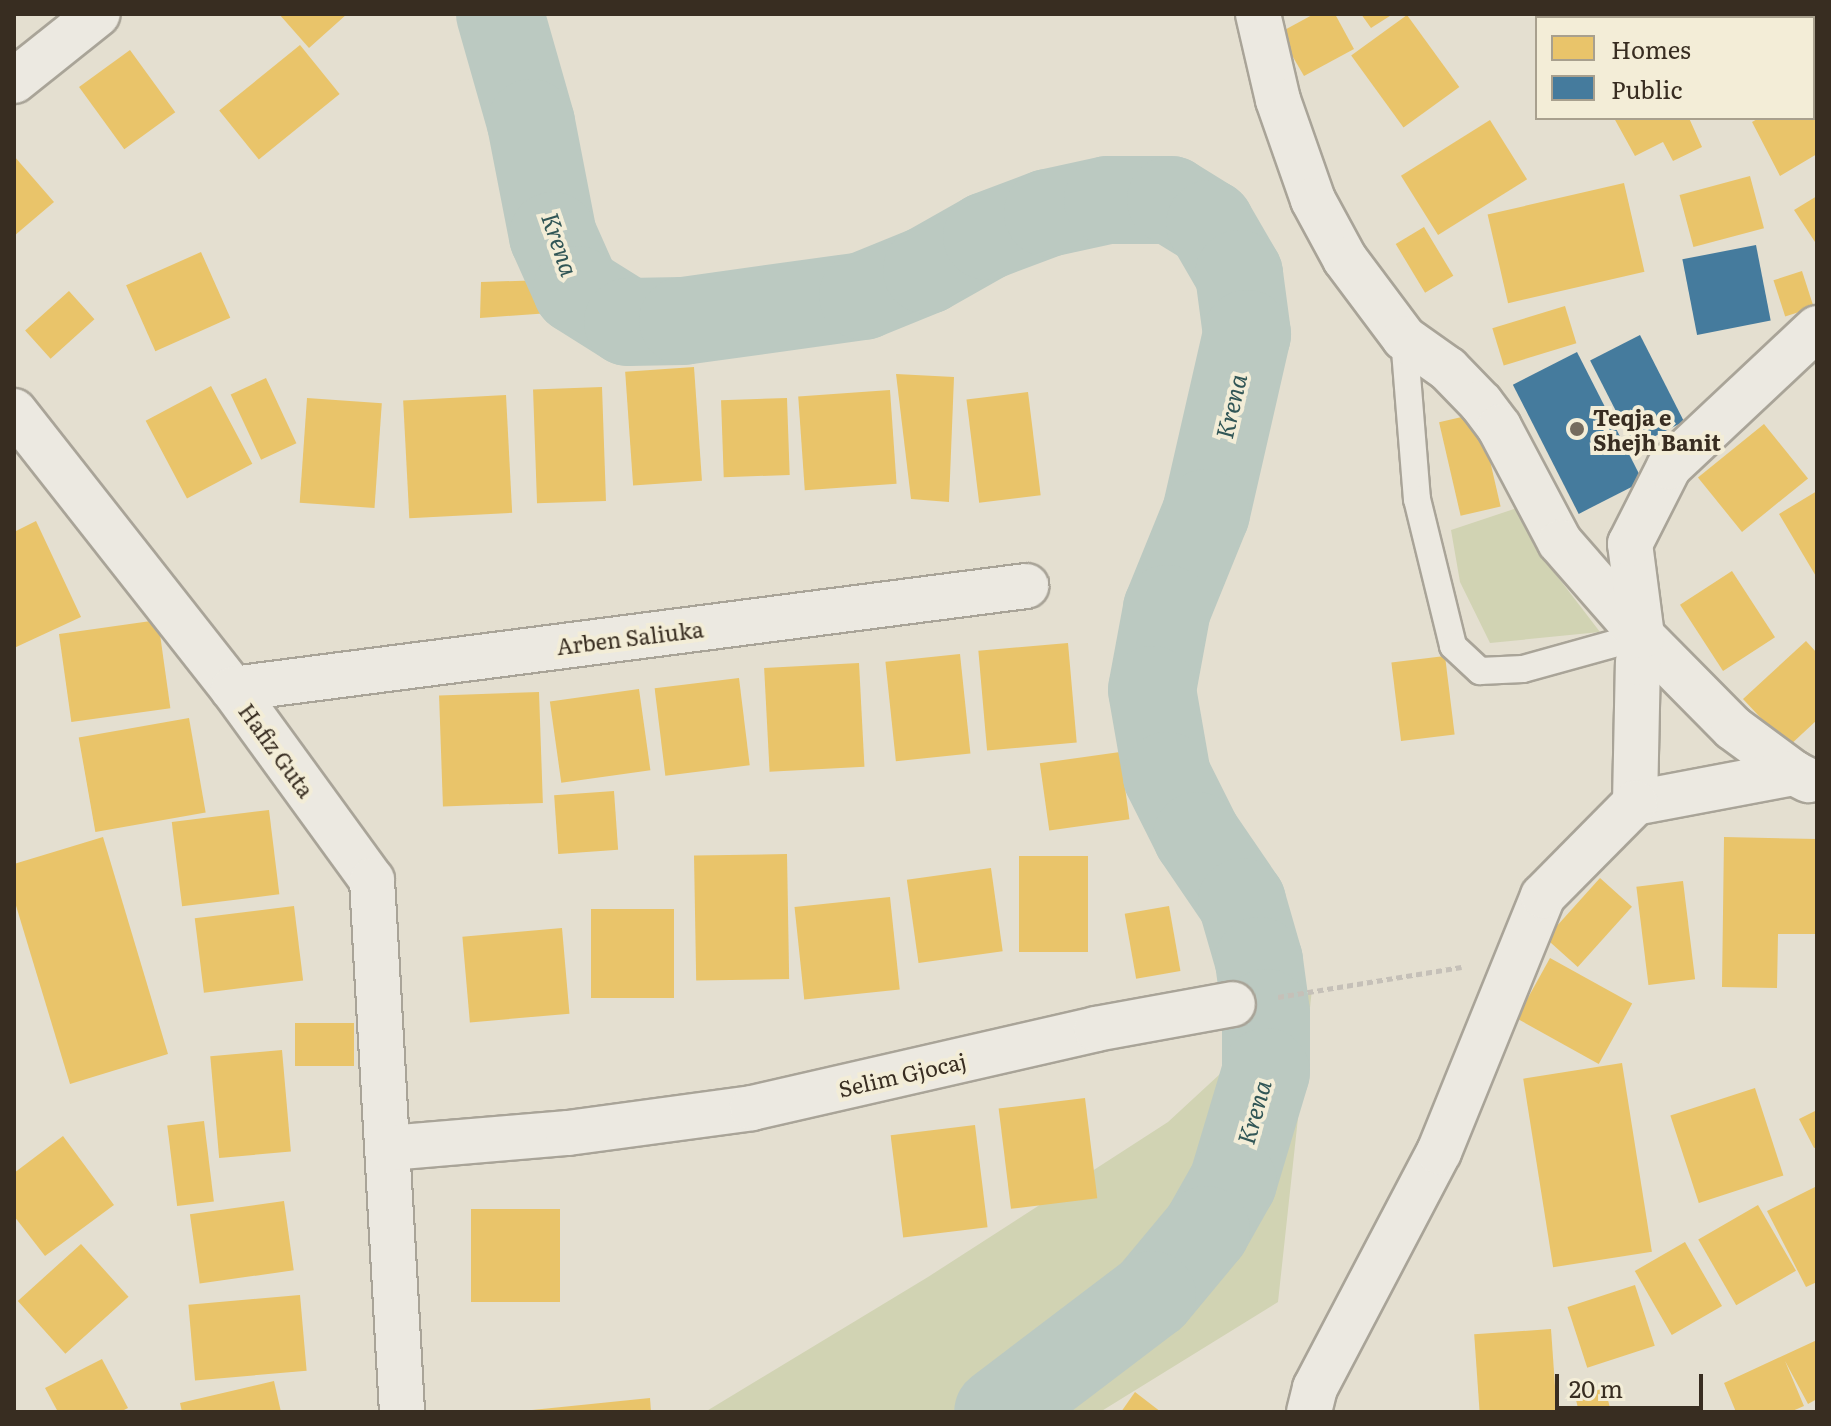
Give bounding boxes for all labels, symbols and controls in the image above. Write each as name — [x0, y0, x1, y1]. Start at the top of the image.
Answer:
legend — [1535, 16, 1815, 120]
text: Homes — [1611, 31, 1691, 66]
text: Public — [1611, 71, 1682, 106]
water label: Krena — [537, 208, 585, 280]
water label: Krena — [1209, 371, 1251, 441]
place label: Teqja e Shejh Banit — [1593, 403, 1721, 454]
marker: Teqja e Shejh Banit — [1568, 420, 1586, 438]
street label: Arben Saliuka — [555, 615, 705, 659]
street label: Hafiz Guta — [234, 698, 320, 802]
street label: Selim Gjocaj — [836, 1046, 968, 1102]
water label: Krena — [1230, 1077, 1276, 1147]
scale bar — [1559, 1358, 1707, 1408]
text: 20 m — [1569, 1370, 1623, 1405]

